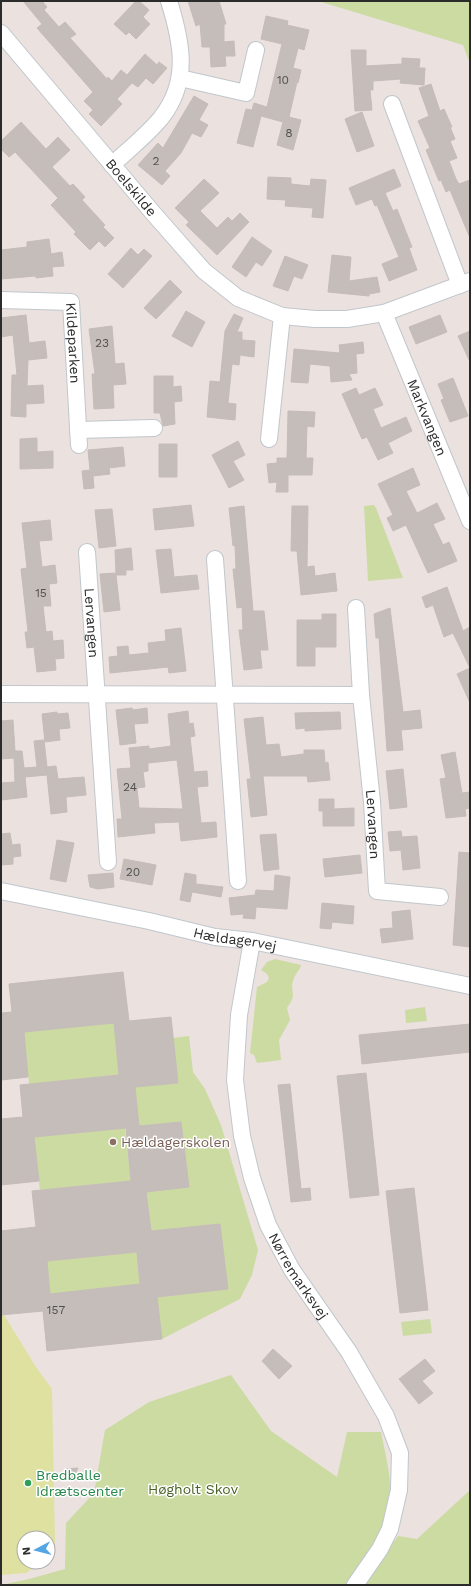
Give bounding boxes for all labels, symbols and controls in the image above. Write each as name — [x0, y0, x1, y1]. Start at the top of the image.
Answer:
house number: 10 — [277, 73, 289, 87]
house number: 8 — [285, 126, 293, 140]
house number: 2 — [153, 154, 160, 168]
street label: Boelskilde — [103, 155, 160, 219]
street label: Kildeparken — [63, 302, 84, 384]
house number: 23 — [95, 336, 109, 350]
street label: Markvangen — [404, 377, 450, 458]
house number: 15 — [35, 586, 47, 600]
street label: Lervangen — [81, 587, 102, 658]
house number: 24 — [123, 780, 137, 794]
street label: Lervangen — [363, 789, 383, 860]
house number: 20 — [126, 865, 140, 879]
street label: Hældagervej — [192, 924, 278, 954]
place label: Hældagerskolen — [121, 1134, 230, 1150]
marker: Hældagerskolen — [108, 1137, 118, 1147]
street label: Nørremarksvej — [266, 1230, 332, 1322]
house number: 157 — [47, 1303, 65, 1317]
place label: Bredballe Idrætscenter — [36, 1467, 124, 1499]
marker: Bredballe Idrætscenter — [23, 1478, 33, 1488]
park label: Høgholt Skov — [148, 1481, 239, 1497]
north arrow — [16, 1530, 56, 1570]
text: N — [20, 1546, 34, 1556]

